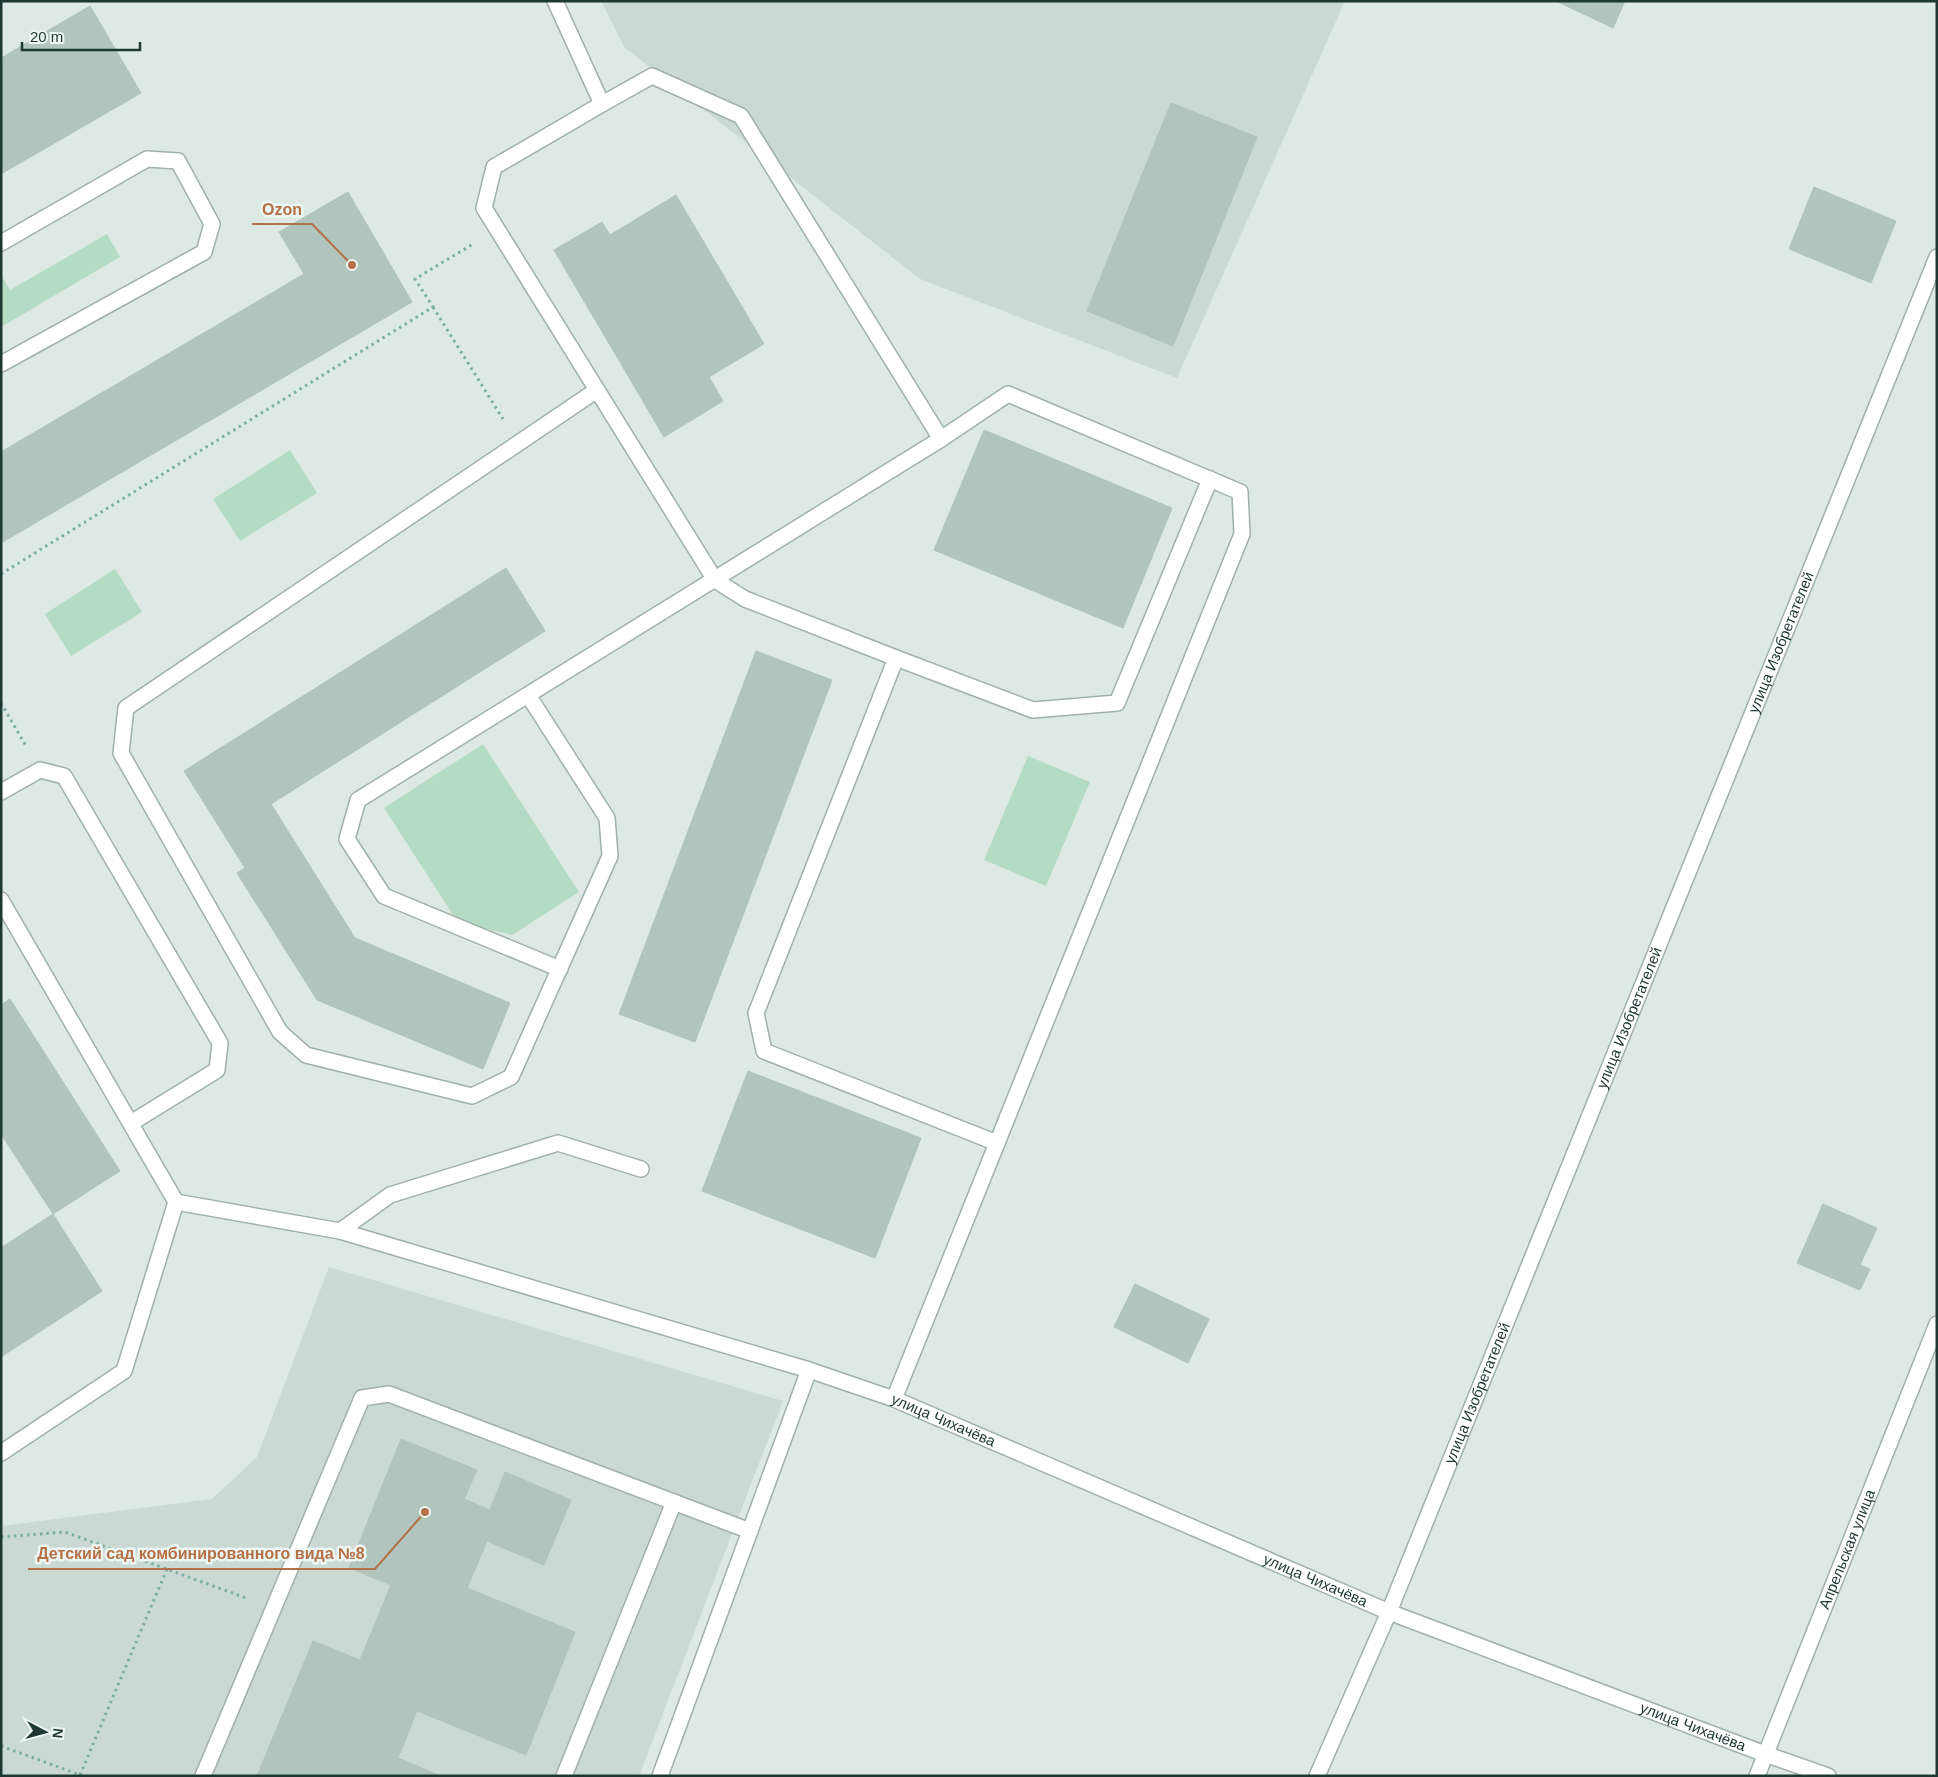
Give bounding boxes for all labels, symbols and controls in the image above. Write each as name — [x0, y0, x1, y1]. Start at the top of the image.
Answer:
scale bar — [22, 20, 140, 52]
text: 20 m — [30, 28, 63, 45]
callout: Ozon — [252, 193, 312, 224]
text: Ozon — [262, 201, 302, 218]
street label: улица Изобретателей — [1745, 569, 1817, 715]
street label: улица Изобретателей — [1593, 945, 1665, 1091]
street label: улица Изобретателей — [1441, 1320, 1513, 1466]
street label: улица Чихачёва — [889, 1390, 999, 1450]
street label: Апрельская улица — [1815, 1486, 1878, 1611]
callout: Детский сад комбинированного вида №8 — [28, 1538, 375, 1569]
text: Детский сад комбинированного вида №8 — [37, 1545, 365, 1562]
street label: улица Чихачёва — [1261, 1550, 1371, 1610]
street label: улица Чихачёва — [1638, 1699, 1749, 1754]
north arrow — [20, 1707, 70, 1757]
text: N — [49, 1727, 66, 1739]

